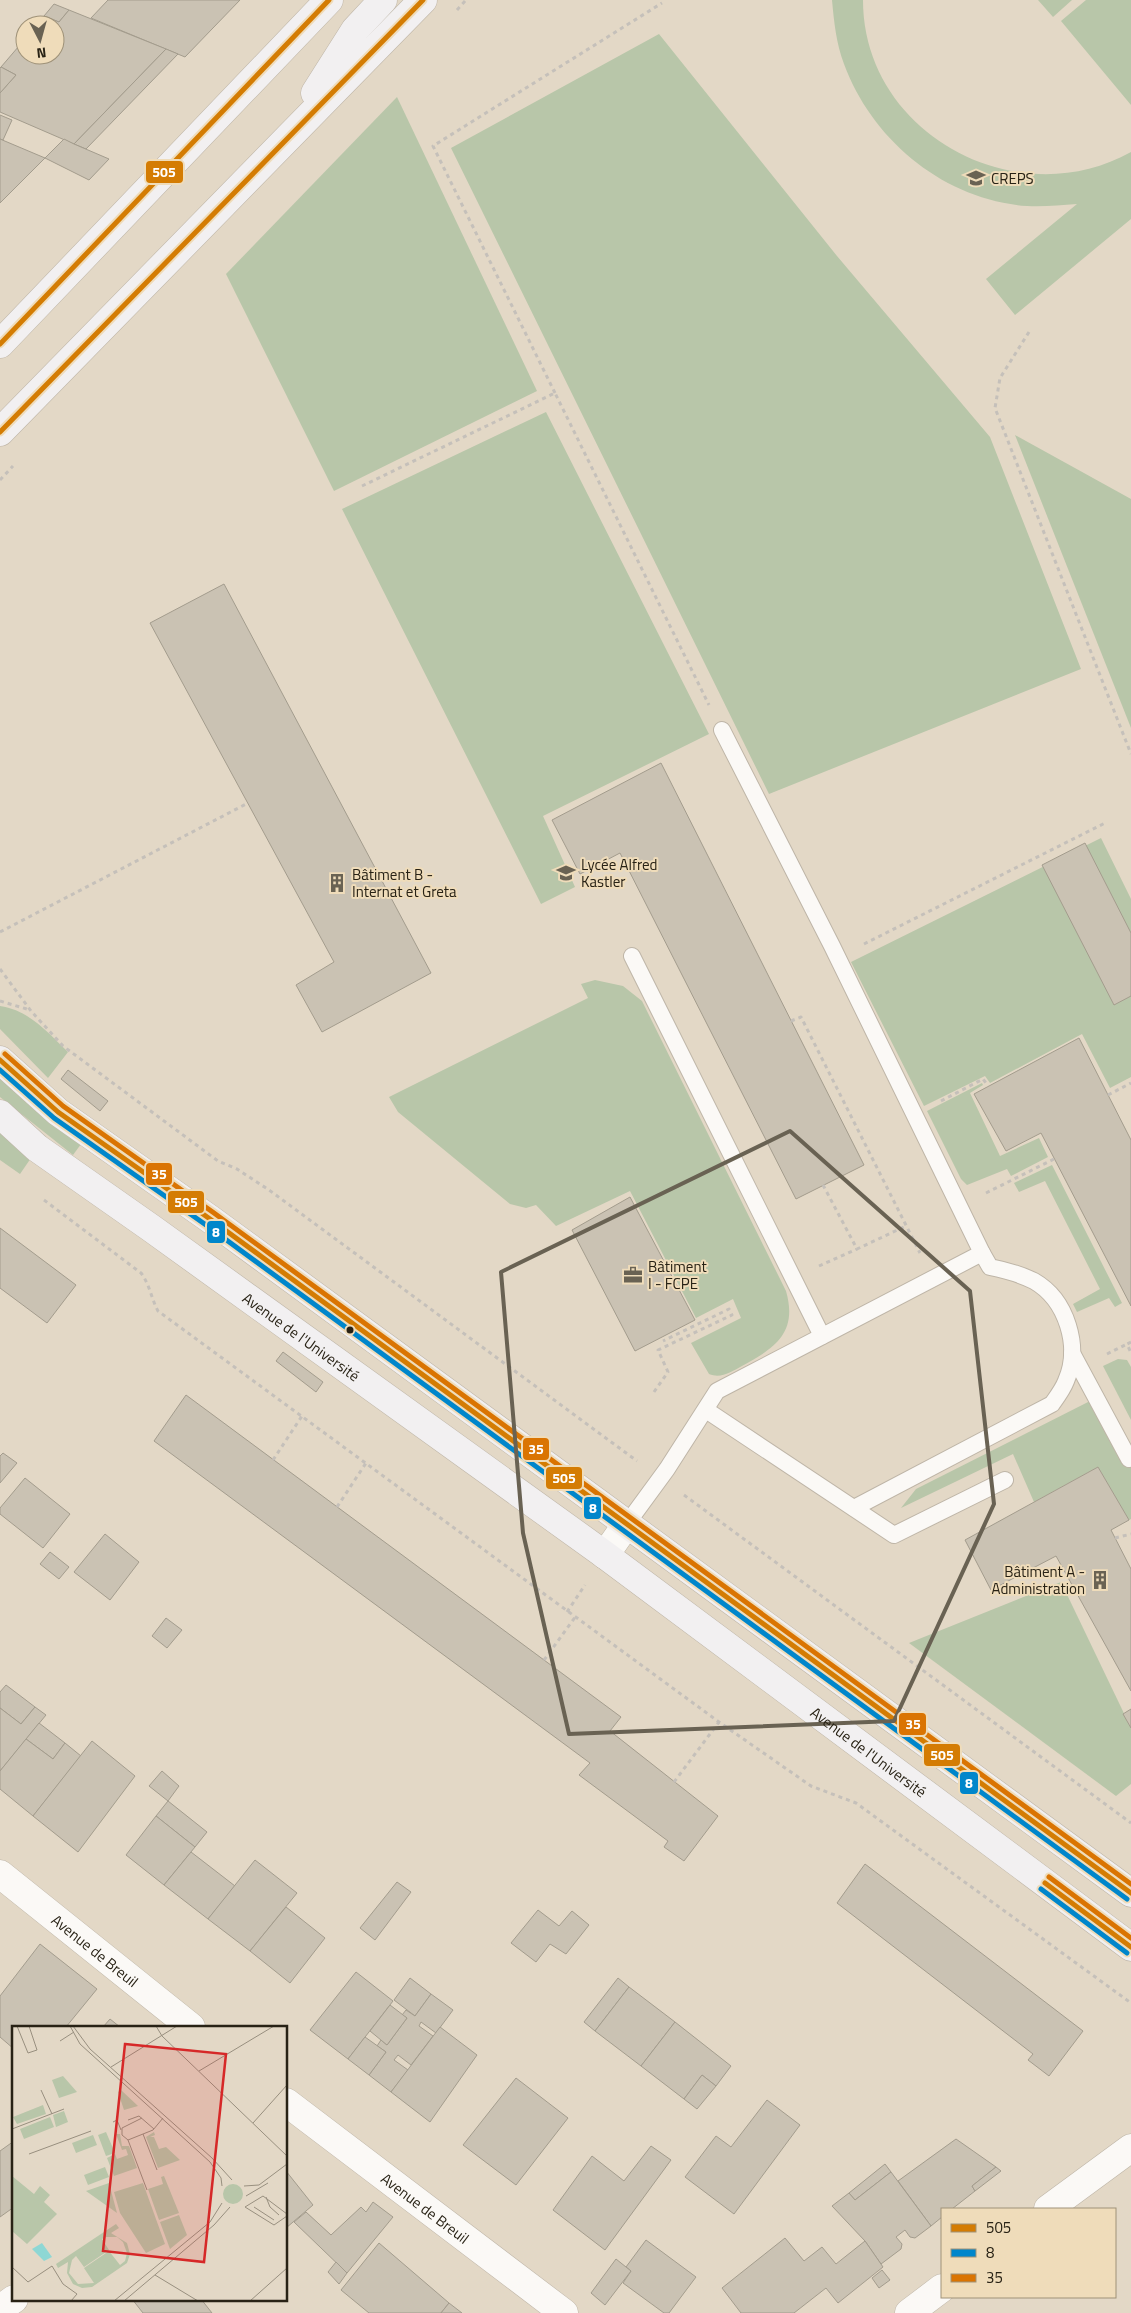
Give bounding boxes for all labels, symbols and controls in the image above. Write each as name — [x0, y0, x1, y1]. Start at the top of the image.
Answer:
north arrow — [15, 15, 65, 65]
text: N — [35, 42, 47, 64]
line badge: 505 — [145, 160, 184, 184]
text: 505 — [152, 161, 176, 182]
school or university icon: CREPS — [965, 167, 987, 189]
place label: CREPS — [991, 167, 1034, 190]
place label: Lycée Alfred Kastler — [581, 853, 657, 893]
school or university icon: Lycée Alfred Kastler — [555, 862, 577, 884]
place label: Bâtiment B - Internat et Greta — [352, 863, 457, 903]
building icon: Bâtiment B - Internat et Greta — [326, 872, 348, 894]
line badge: 35 — [145, 1162, 173, 1186]
text: 35 — [151, 1163, 167, 1184]
line badge: 505 — [167, 1190, 205, 1214]
text: 505 — [174, 1191, 198, 1212]
line badge: 8 — [206, 1220, 226, 1244]
text: 8 — [212, 1221, 220, 1242]
place label: Bâtiment I - FCPE — [648, 1255, 707, 1295]
office icon: Bâtiment I - FCPE — [622, 1264, 644, 1286]
street label: Avenue de l'Université — [238, 1286, 365, 1387]
unlabelled marker — [345, 1325, 355, 1335]
line badge: 35 — [522, 1437, 550, 1461]
text: 35 — [528, 1438, 544, 1459]
line badge: 505 — [545, 1466, 583, 1490]
text: 505 — [552, 1467, 576, 1488]
line badge: 8 — [583, 1496, 602, 1520]
text: 8 — [589, 1497, 597, 1518]
place label: Bâtiment A - Administration — [992, 1560, 1085, 1600]
building icon: Bâtiment A - Administration — [1089, 1569, 1111, 1591]
street label: Avenue de l'Université — [806, 1701, 932, 1803]
line badge: 35 — [898, 1712, 927, 1736]
text: 35 — [905, 1713, 921, 1734]
line badge: 505 — [923, 1743, 961, 1767]
text: 505 — [930, 1744, 954, 1765]
line badge: 8 — [959, 1771, 979, 1795]
text: 8 — [965, 1772, 973, 1793]
street label: Avenue de Breuil — [47, 1908, 144, 1992]
inset map — [12, 2026, 288, 2300]
street label: Avenue de Breuil — [376, 2167, 474, 2249]
legend — [941, 2208, 1116, 2298]
text: 505 — [986, 2216, 1011, 2239]
text: 8 — [986, 2241, 994, 2264]
text: 35 — [986, 2266, 1003, 2289]

